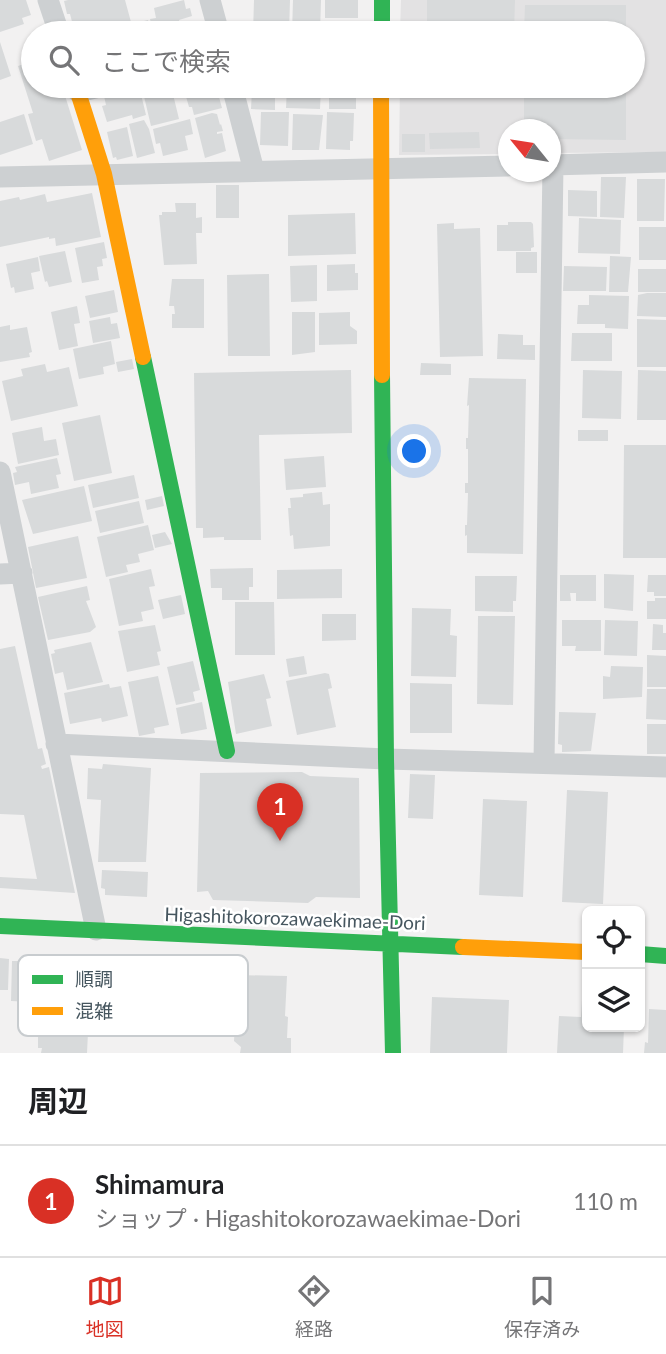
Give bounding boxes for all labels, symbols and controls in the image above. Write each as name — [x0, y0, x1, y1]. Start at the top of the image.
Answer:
search box — [21, 21, 645, 98]
icon: search — [45, 41, 83, 79]
text: ここで検索 — [101, 45, 231, 77]
north arrow — [498, 119, 561, 182]
your location — [397, 434, 431, 468]
pin: 1 — [257, 783, 303, 841]
street label: Higashitokorozawaekimae-Dori — [164, 902, 426, 934]
map controls — [582, 906, 645, 1032]
button: locate — [582, 906, 645, 969]
legend — [18, 955, 248, 1036]
text: 順調 — [75, 967, 113, 990]
button: layers — [582, 969, 645, 1032]
text: 混雑 — [75, 999, 113, 1022]
text: 周辺 — [28, 1082, 88, 1118]
text: Shimamura — [95, 1168, 224, 1200]
text: 1 — [44, 1187, 58, 1215]
text: 110 m — [573, 1187, 638, 1215]
text: ショップ · Higashitokorozawaekimae-Dori — [95, 1204, 521, 1232]
tab: 地図 — [86, 1272, 124, 1341]
tab: 経路 — [295, 1272, 333, 1341]
tab: 保存済み — [504, 1272, 580, 1341]

